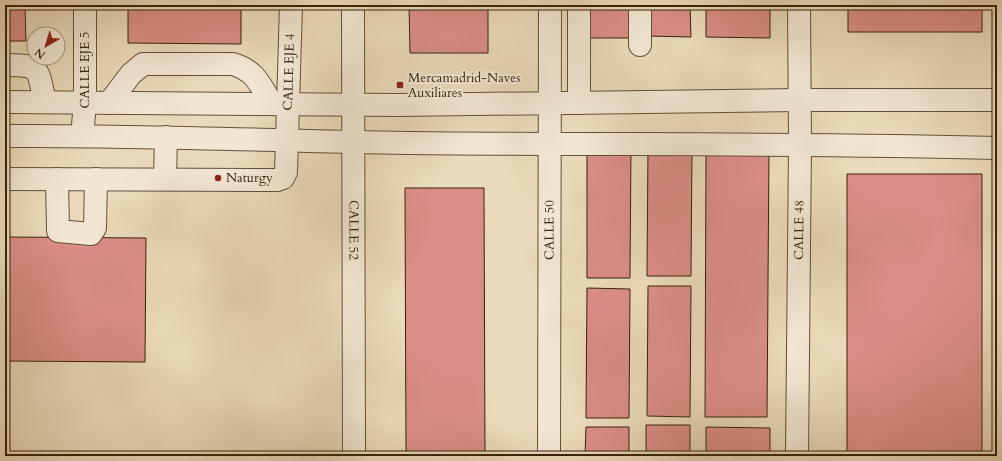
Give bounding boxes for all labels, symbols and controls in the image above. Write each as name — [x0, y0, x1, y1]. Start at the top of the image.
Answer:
north arrow — [26, 26, 66, 66]
street label: CALLE EJE 5 — [76, 32, 94, 109]
street label: CALLE EJE 4 — [279, 33, 299, 111]
text: N — [31, 44, 49, 62]
place label: Mercamadrid-Naves Auxiliares — [408, 69, 521, 102]
marker: Mercamadrid-Naves Auxiliares — [395, 80, 405, 90]
place label: Naturgy — [226, 169, 273, 187]
marker: Naturgy — [213, 173, 223, 183]
street label: CALLE 52 — [344, 200, 363, 260]
street label: CALLE 50 — [540, 200, 559, 260]
street label: CALLE 48 — [790, 200, 808, 260]

